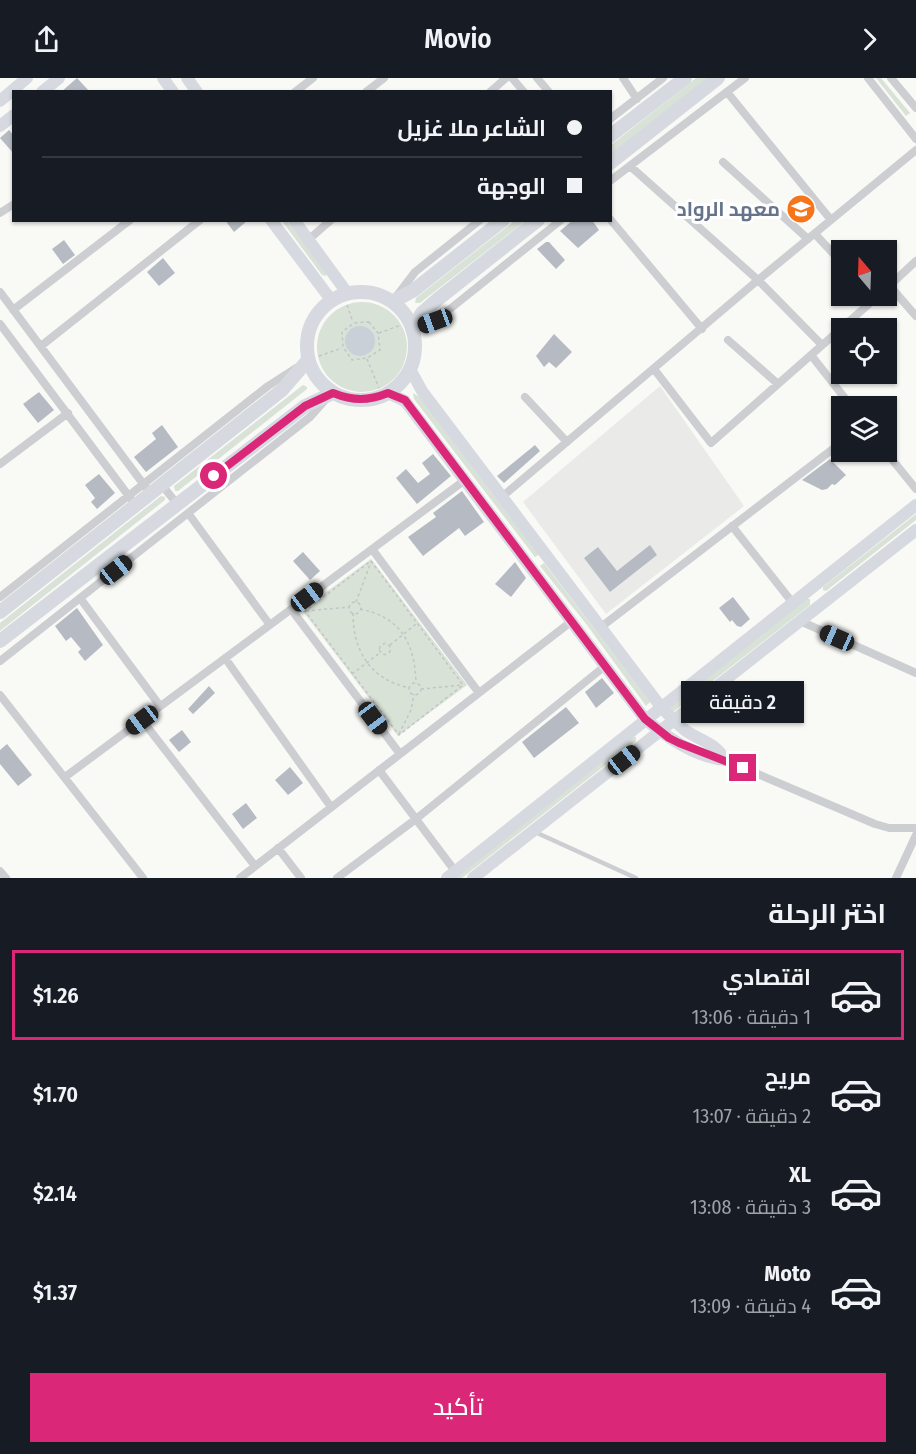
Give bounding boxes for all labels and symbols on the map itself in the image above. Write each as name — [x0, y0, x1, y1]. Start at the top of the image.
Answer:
school or university icon: معهد الرواد — [785, 193, 817, 225]
place label: معهد الرواد — [677, 197, 780, 222]
north arrow — [831, 240, 897, 306]
car — [415, 306, 455, 336]
route start — [200, 462, 227, 489]
car — [96, 552, 136, 588]
car — [287, 579, 327, 615]
car — [817, 622, 857, 654]
callout: 2 دقيقة — [682, 681, 804, 723]
car — [355, 698, 391, 738]
car — [122, 702, 162, 738]
car — [604, 742, 644, 778]
route end — [729, 754, 756, 781]

